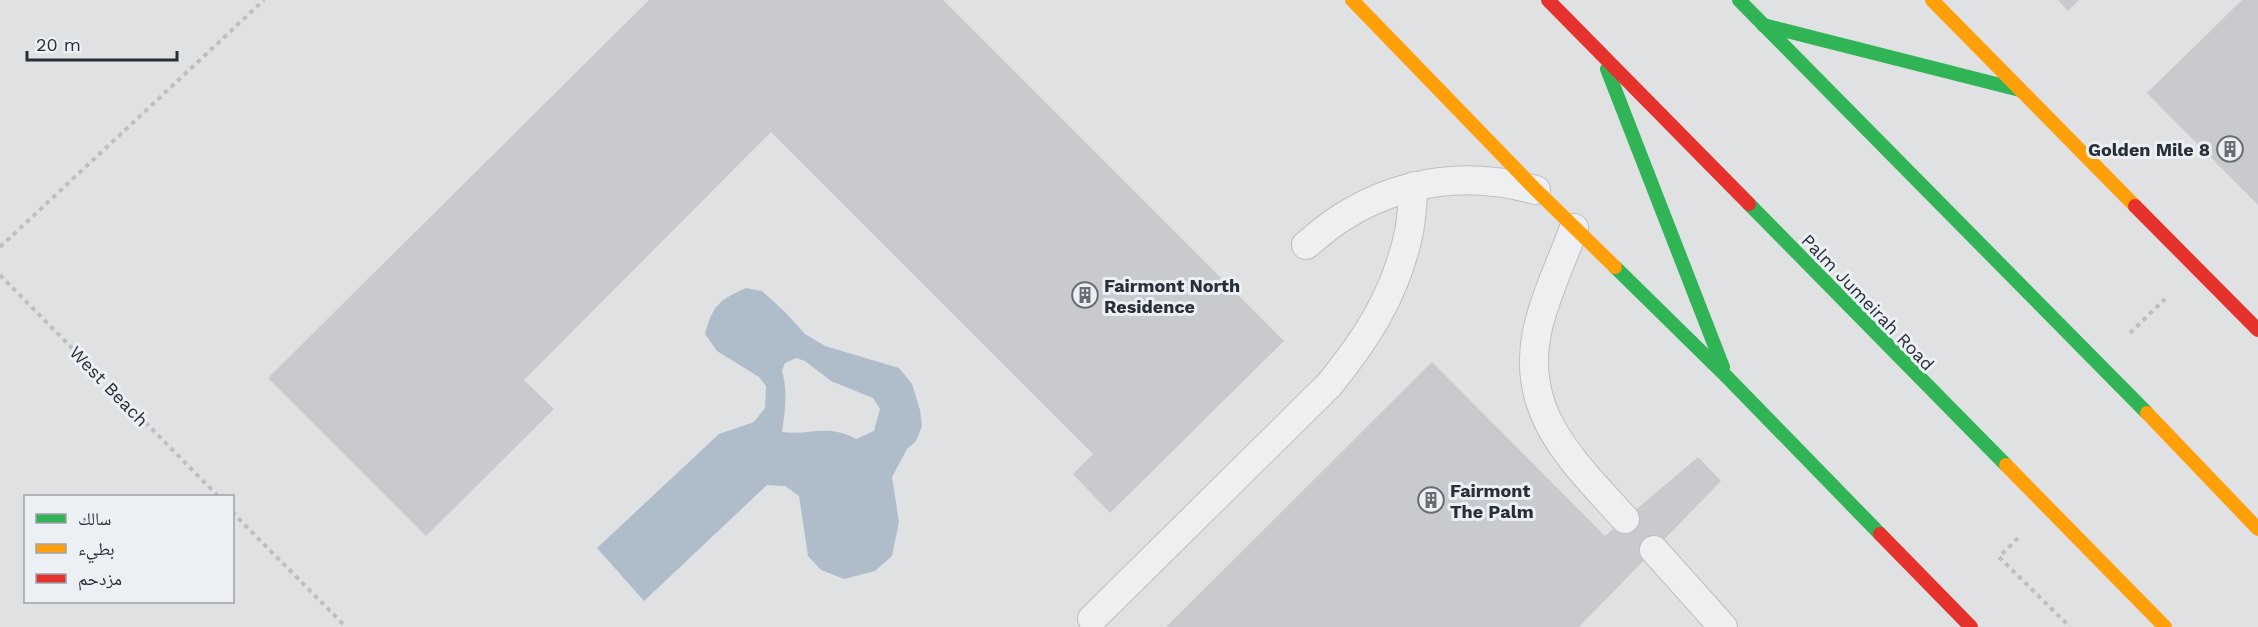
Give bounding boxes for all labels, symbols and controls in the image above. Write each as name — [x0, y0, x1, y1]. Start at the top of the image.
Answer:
scale bar — [27, 24, 177, 62]
text: 20 m — [36, 34, 81, 55]
building icon: Golden Mile 8 — [2215, 134, 2245, 164]
place label: Golden Mile 8 — [2088, 139, 2210, 160]
street label: Palm Jumeirah Road — [1797, 229, 1939, 375]
place label: Fairmont North Residence — [1104, 275, 1240, 317]
building icon: Fairmont North Residence — [1070, 280, 1100, 310]
street label: West Beach — [65, 341, 153, 431]
place label: Fairmont The Palm — [1450, 480, 1534, 522]
building icon: Fairmont The Palm — [1416, 485, 1446, 515]
legend — [24, 495, 234, 603]
text: سالك — [78, 508, 111, 529]
text: بطيء — [78, 538, 115, 564]
text: مزدحم — [78, 568, 122, 591]

